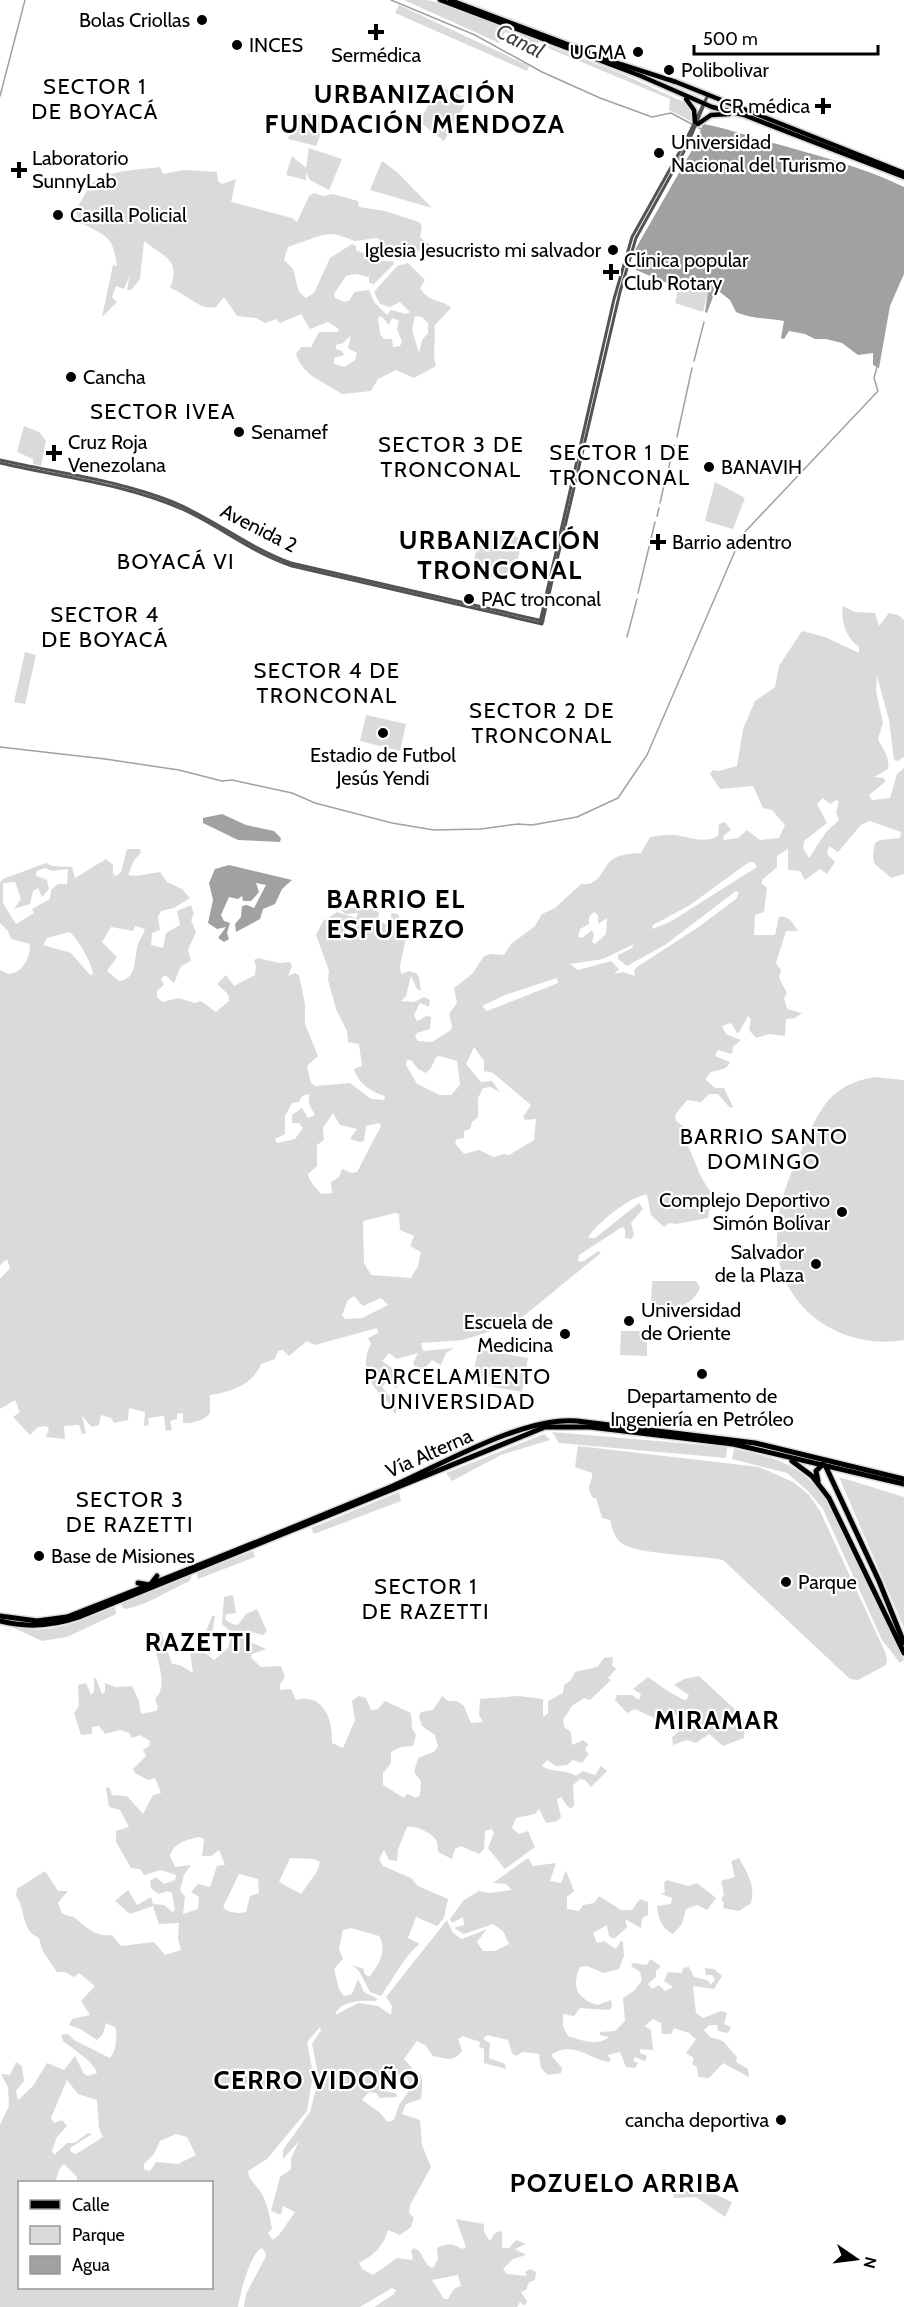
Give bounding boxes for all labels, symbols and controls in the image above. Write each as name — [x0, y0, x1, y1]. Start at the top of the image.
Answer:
place label: Bolas Criollas — [79, 8, 190, 32]
marker: Bolas Criollas — [195, 13, 209, 27]
water label: Canal — [492, 18, 548, 63]
scale bar — [694, 18, 878, 56]
marker: Sermédica — [367, 23, 385, 41]
text: 500 m — [703, 28, 758, 50]
place label: INCES — [249, 33, 304, 57]
marker: INCES — [230, 38, 244, 52]
place label: UGMA — [570, 40, 627, 64]
place label: Sermédica — [331, 43, 421, 67]
marker: UGMA — [631, 45, 645, 59]
place label: Polibolivar — [681, 58, 770, 82]
marker: Polibolivar — [662, 63, 676, 77]
district label: SECTOR 1 DE BOYACÁ — [31, 73, 159, 125]
district label: URBANIZACIÓN FUNDACIÓN MENDOZA — [264, 78, 566, 140]
place label: CR médica — [719, 94, 810, 118]
marker: CR médica — [814, 97, 832, 115]
place label: Universidad Nacional del Turismo — [671, 130, 846, 177]
place label: Laboratorio SunnyLab — [32, 146, 129, 193]
marker: Universidad Nacional del Turismo — [652, 146, 666, 160]
marker: Laboratorio SunnyLab — [10, 161, 28, 179]
place label: Casilla Policial — [70, 203, 187, 227]
marker: Casilla Policial — [51, 208, 65, 222]
place label: Iglesia Jesucristo mi salvador — [364, 238, 602, 262]
marker: Iglesia Jesucristo mi salvador — [606, 243, 620, 257]
place label: Clínica popular Club Rotary — [624, 248, 749, 295]
marker: Clínica popular Club Rotary — [602, 263, 620, 281]
place label: Cancha — [83, 365, 146, 389]
marker: Cancha — [64, 370, 78, 384]
district label: SECTOR IVEA — [90, 398, 236, 425]
place label: Senamef — [251, 420, 328, 444]
marker: Senamef — [232, 425, 246, 439]
place label: Cruz Roja Venezolana — [68, 430, 166, 477]
district label: SECTOR 3 DE TRONCONAL — [378, 431, 524, 483]
district label: SECTOR 1 DE TRONCONAL — [549, 439, 691, 491]
marker: Cruz Roja Venezolana — [45, 444, 63, 462]
place label: BANAVIH — [721, 455, 802, 479]
marker: BANAVIH — [702, 460, 716, 474]
street label: Avenida 2 — [217, 499, 301, 557]
district label: URBANIZACIÓN TRONCONAL — [399, 524, 601, 586]
place label: Barrio adentro — [672, 530, 792, 554]
marker: Barrio adentro — [649, 533, 667, 551]
district label: BOYACÁ VI — [117, 548, 235, 575]
place label: PAC tronconal — [481, 587, 601, 611]
marker: PAC tronconal — [462, 592, 476, 606]
district label: SECTOR 4 DE BOYACÁ — [41, 601, 169, 653]
district label: SECTOR 4 DE TRONCONAL — [253, 657, 401, 709]
district label: SECTOR 2 DE TRONCONAL — [469, 697, 615, 749]
marker: Estadio de Futbol Jesús Yendi — [376, 726, 390, 740]
place label: Estadio de Futbol Jesús Yendi — [310, 743, 456, 790]
district label: BARRIO EL ESFUERZO — [326, 883, 466, 945]
district label: BARRIO SANTO DOMINGO — [680, 1123, 848, 1175]
place label: Complejo Deportivo Simón Bolívar — [659, 1188, 831, 1235]
marker: Complejo Deportivo Simón Bolívar — [835, 1205, 849, 1219]
place label: Salvador de la Plaza — [715, 1240, 805, 1287]
marker: Salvador de la Plaza — [809, 1257, 823, 1271]
place label: Universidad de Oriente — [641, 1298, 741, 1345]
place label: Escuela de Medicina — [464, 1310, 553, 1357]
marker: Universidad de Oriente — [622, 1314, 636, 1328]
marker: Escuela de Medicina — [558, 1327, 572, 1341]
district label: PARCELAMIENTO UNIVERSIDAD — [364, 1363, 552, 1415]
marker: Departamento de Ingeniería en Petróleo — [695, 1367, 709, 1381]
place label: Departamento de Ingeniería en Petróleo — [610, 1384, 794, 1431]
street label: Vía Alterna — [382, 1423, 476, 1483]
district label: SECTOR 3 DE RAZETTI — [66, 1486, 194, 1538]
place label: Base de Misiones — [51, 1544, 195, 1568]
marker: Base de Misiones — [32, 1549, 46, 1563]
place label: Parque — [798, 1570, 857, 1594]
district label: SECTOR 1 DE RAZETTI — [362, 1573, 490, 1625]
marker: Parque — [779, 1575, 793, 1589]
district label: RAZETTI — [145, 1626, 253, 1658]
district label: MIRAMAR — [654, 1704, 780, 1736]
district label: CERRO VIDOÑO — [214, 2064, 420, 2096]
place label: cancha deportiva — [625, 2108, 769, 2132]
marker: cancha deportiva — [774, 2113, 788, 2127]
district label: POZUELO ARRIBA — [510, 2167, 740, 2199]
legend — [18, 2181, 213, 2289]
text: Calle — [72, 2194, 109, 2216]
text: Parque — [72, 2224, 125, 2246]
north arrow — [826, 2229, 886, 2289]
text: Agua — [72, 2254, 110, 2276]
text: N — [859, 2255, 881, 2270]

